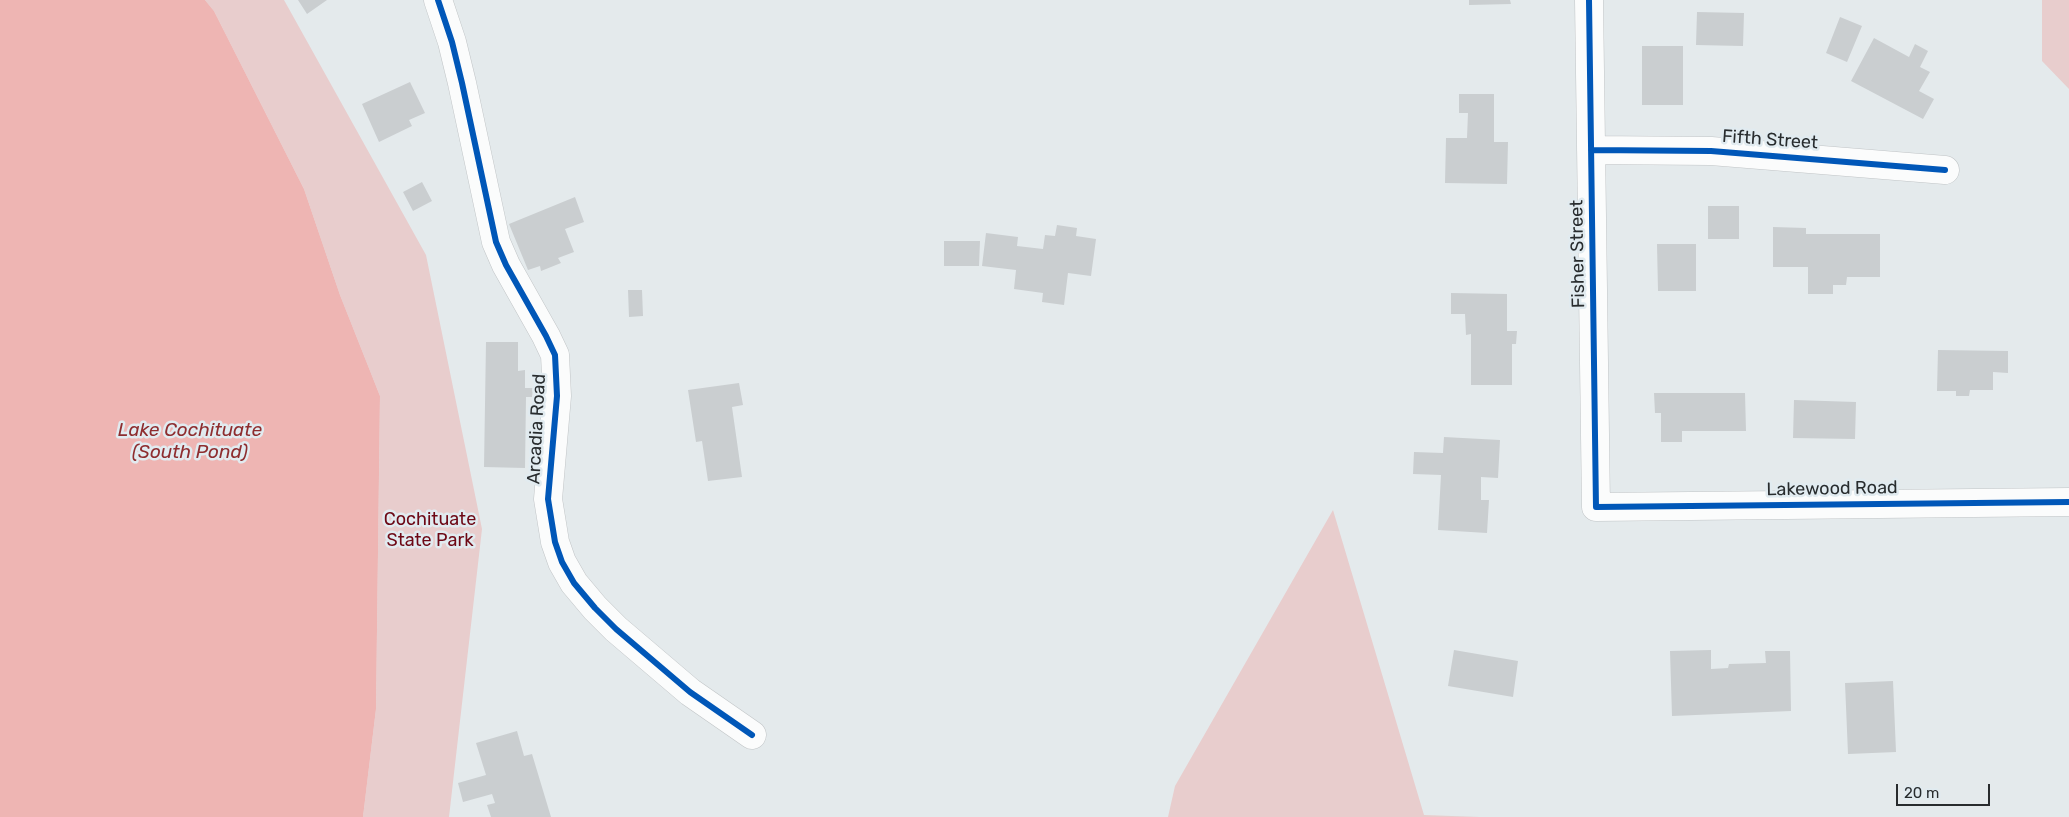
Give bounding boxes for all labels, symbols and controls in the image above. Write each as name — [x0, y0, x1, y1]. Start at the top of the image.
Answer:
street label: Fifth Street — [1721, 126, 1819, 154]
street label: Fisher Street — [1566, 200, 1590, 308]
street label: Arcadia Road — [523, 373, 551, 485]
water label: Lake Cochituate (South Pond) — [118, 420, 262, 464]
street label: Lakewood Road — [1766, 477, 1898, 501]
park label: Cochituate State Park — [384, 509, 476, 552]
scale bar — [1899, 774, 1993, 806]
text: 20 m — [1904, 784, 1939, 802]

